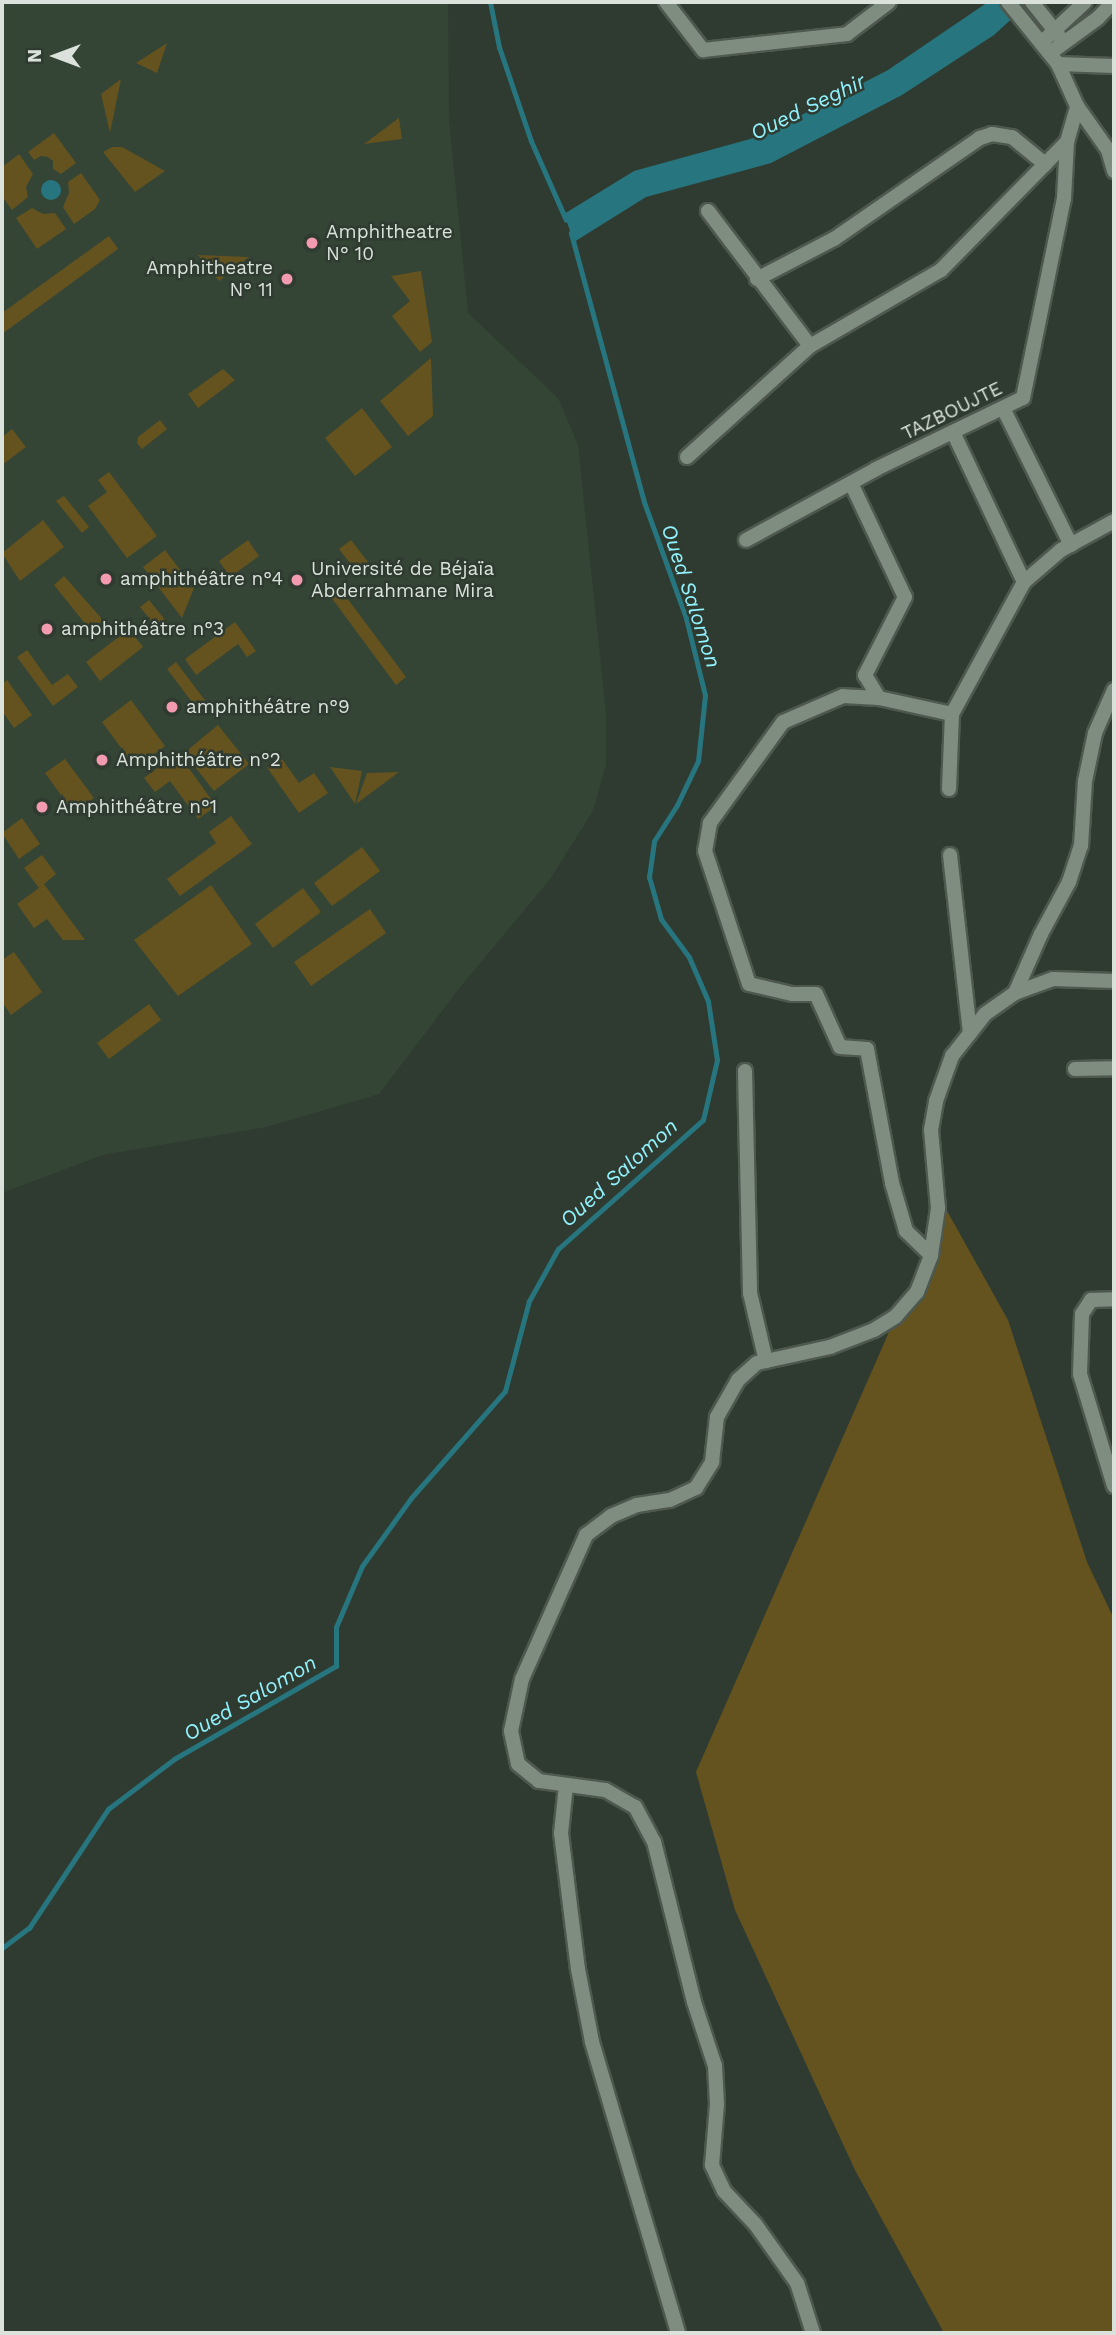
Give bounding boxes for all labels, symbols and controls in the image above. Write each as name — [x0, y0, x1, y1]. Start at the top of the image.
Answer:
north arrow — [21, 21, 91, 91]
text: N — [23, 49, 46, 63]
water label: Oued Seghir — [747, 68, 869, 146]
place label: Amphitheatre N° 10 — [326, 221, 453, 265]
marker: Amphitheatre N° 10 — [304, 235, 320, 251]
place label: Amphitheatre N° 11 — [146, 257, 273, 301]
marker: Amphitheatre N° 11 — [279, 271, 295, 287]
street label: TAZBOUJTE — [898, 377, 1006, 445]
water label: Oued Salomon — [656, 521, 726, 671]
place label: Université de Béjaïa Abderrahmane Mira — [311, 558, 494, 602]
place label: amphithéâtre n°4 — [120, 568, 283, 590]
marker: amphithéâtre n°4 — [98, 571, 114, 587]
marker: Université de Béjaïa Abderrahmane Mira — [289, 572, 305, 588]
place label: amphithéâtre n°3 — [61, 618, 224, 640]
marker: amphithéâtre n°3 — [39, 621, 55, 637]
place label: amphithéâtre n°9 — [186, 696, 350, 718]
marker: amphithéâtre n°9 — [164, 699, 180, 715]
place label: Amphithéâtre n°2 — [116, 749, 281, 771]
marker: Amphithéâtre n°2 — [94, 752, 110, 768]
place label: Amphithéâtre n°1 — [56, 796, 217, 818]
marker: Amphithéâtre n°1 — [34, 799, 50, 815]
water label: Oued Salomon — [555, 1114, 683, 1232]
water label: Oued Salomon — [179, 1650, 321, 1746]

